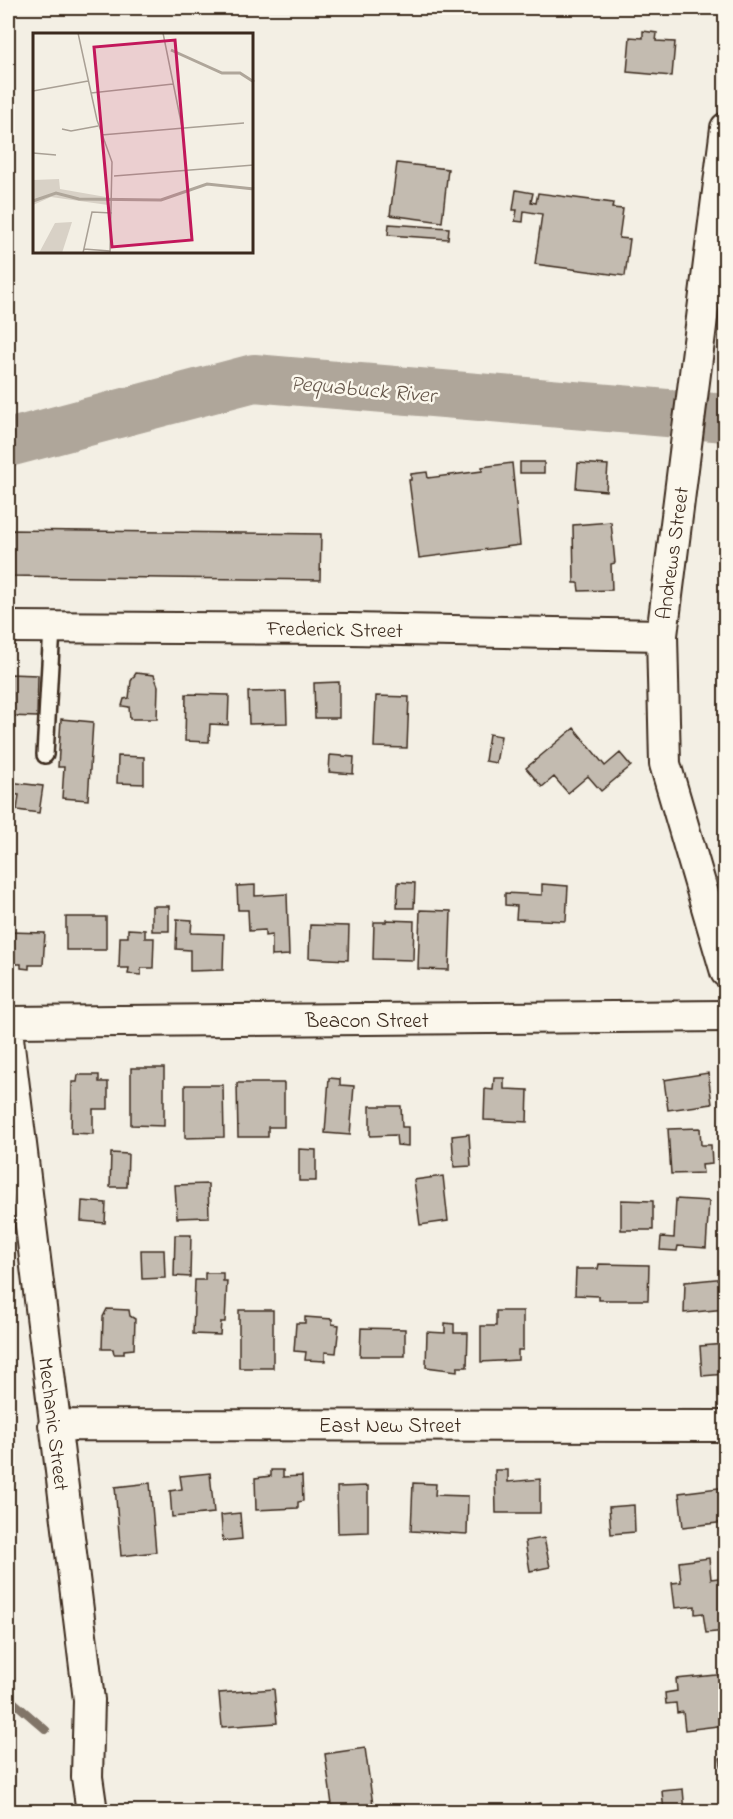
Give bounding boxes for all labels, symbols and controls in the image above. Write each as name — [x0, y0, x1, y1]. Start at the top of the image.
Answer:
inset map — [33, 33, 254, 254]
water label: Pequabuck River — [289, 369, 440, 414]
street label: Andrews Street — [650, 485, 698, 622]
street label: Frederick Street — [266, 615, 403, 647]
street label: Beacon Street — [304, 1007, 429, 1037]
street label: Mechanic Street — [29, 1356, 75, 1493]
street label: East New Street — [319, 1412, 461, 1442]

